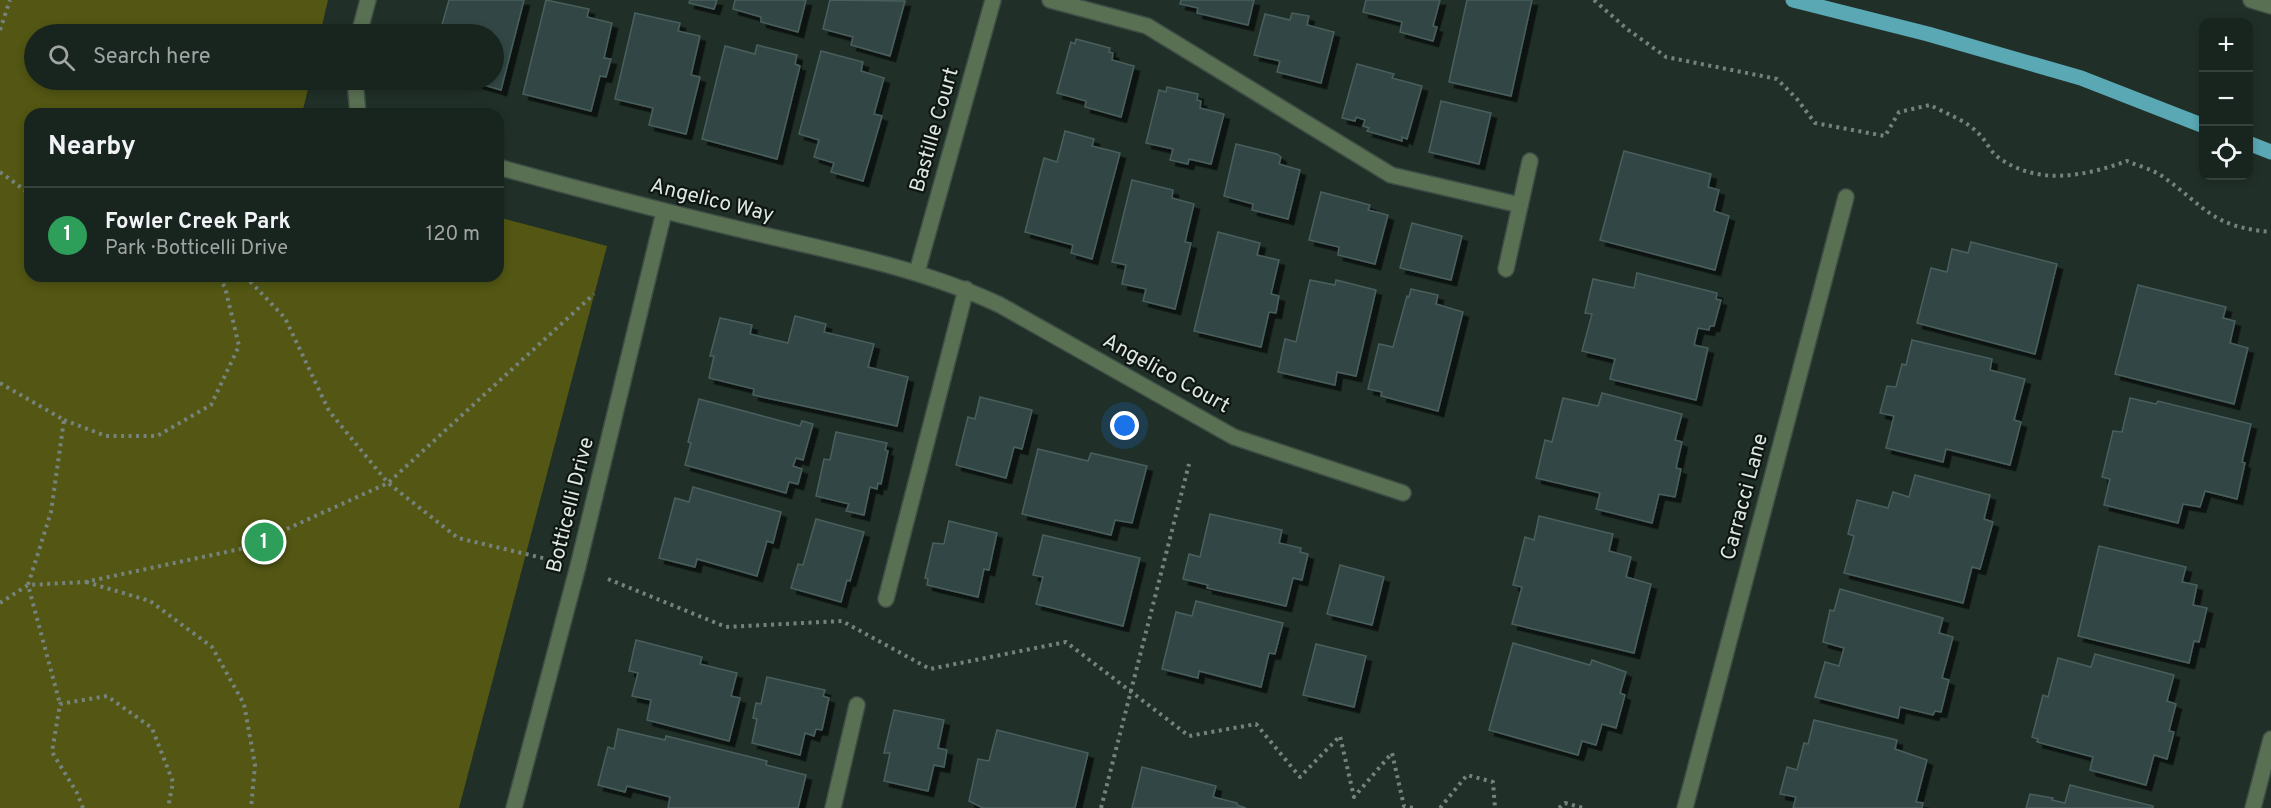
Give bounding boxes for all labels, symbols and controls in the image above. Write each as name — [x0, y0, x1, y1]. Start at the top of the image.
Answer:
map controls — [2199, 18, 2253, 180]
button: + — [2199, 18, 2253, 72]
search box — [24, 24, 504, 90]
icon: search — [45, 41, 78, 74]
text: Search here — [93, 44, 211, 71]
street label: Bastille Court — [904, 64, 966, 196]
button: − — [2199, 72, 2253, 126]
button: locate — [2199, 126, 2253, 180]
text: Nearby — [48, 131, 136, 164]
street label: Angelico Way — [647, 173, 777, 229]
text: Fowler Creek Park — [105, 209, 291, 236]
text: 1 — [64, 222, 72, 248]
text: 120 m — [426, 222, 480, 248]
text: Park · Botticelli Drive — [105, 236, 288, 262]
street label: Angelico Court — [1098, 328, 1234, 420]
your location — [1110, 411, 1139, 440]
street label: Carracci Lane — [1715, 431, 1775, 563]
street label: Botticelli Drive — [541, 434, 601, 576]
pin: 1 — [244, 520, 284, 564]

